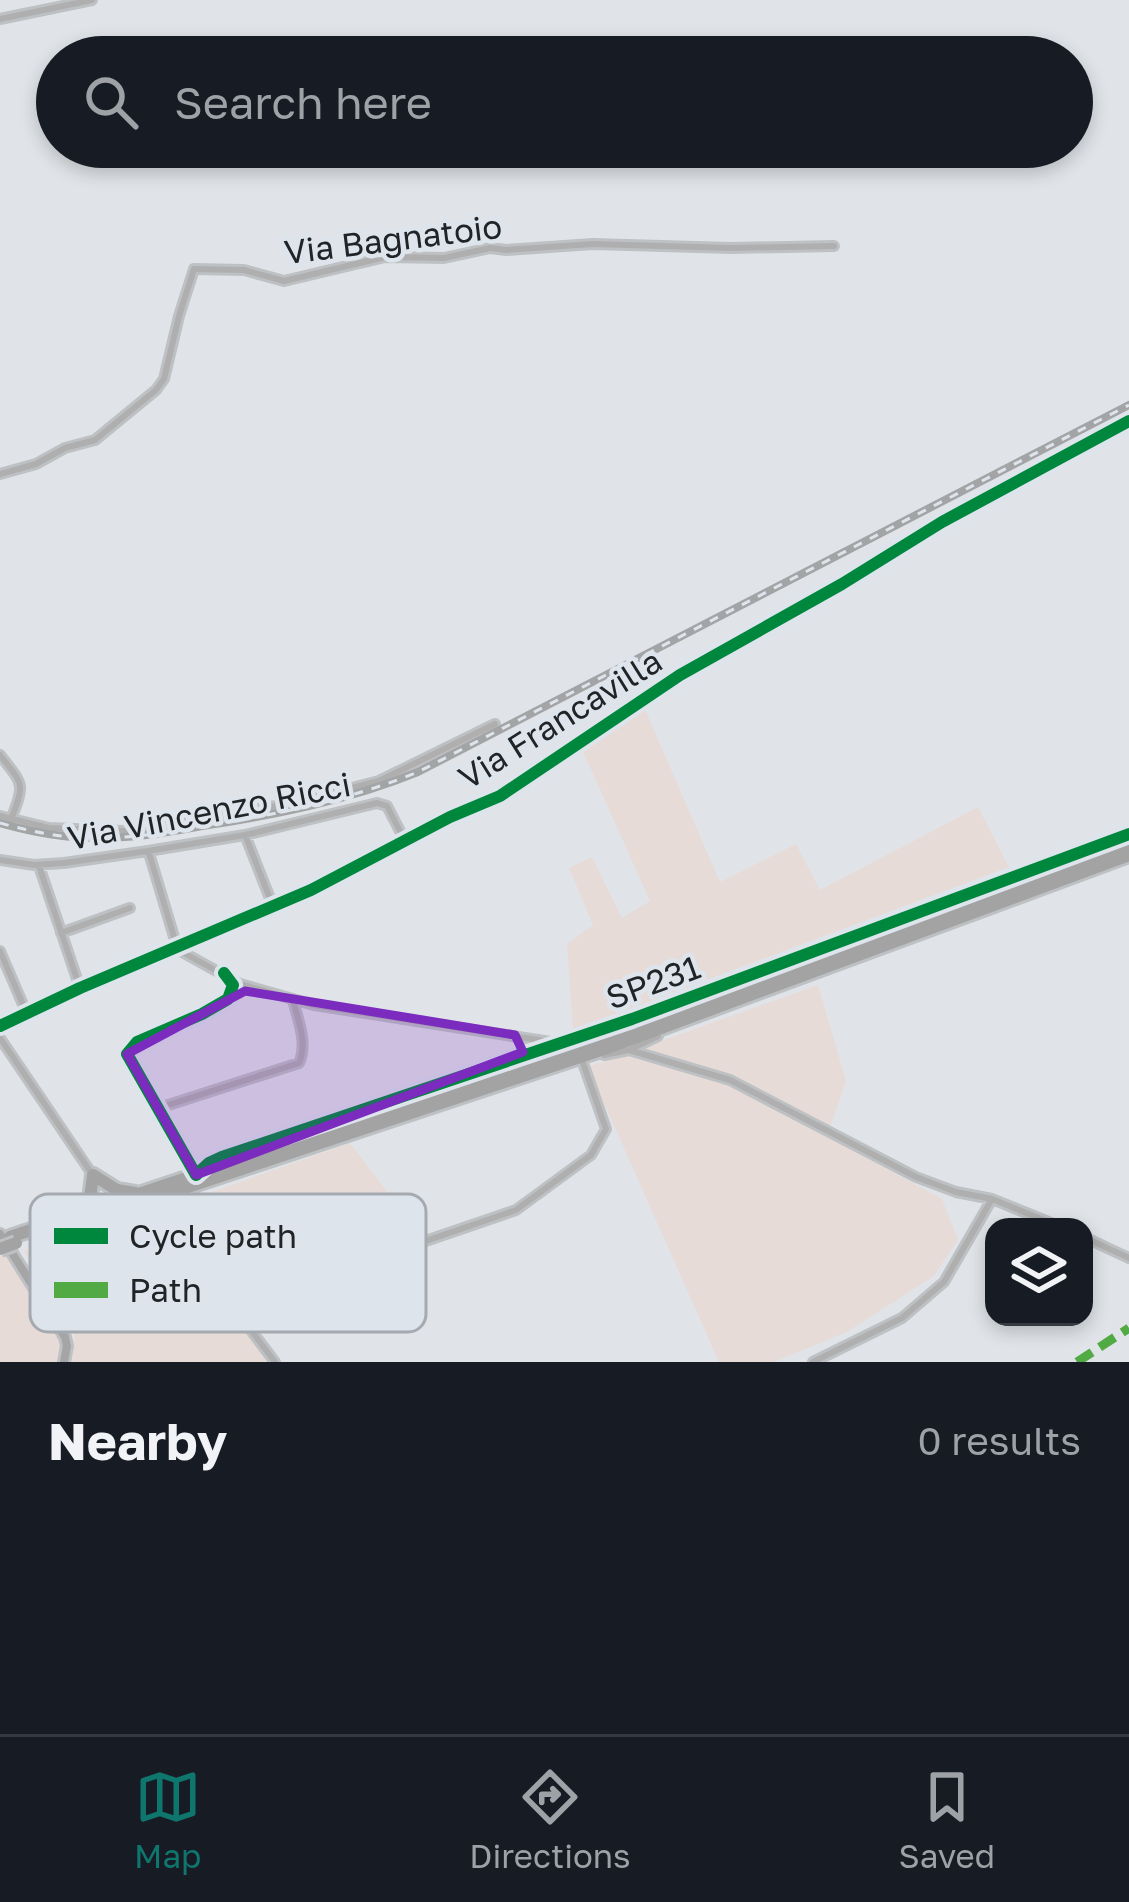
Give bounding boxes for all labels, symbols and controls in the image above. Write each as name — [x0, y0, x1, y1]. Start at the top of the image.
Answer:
search box — [36, 36, 1093, 168]
icon: search — [78, 69, 144, 135]
text: Search here — [174, 75, 432, 129]
street label: Via Bagnatoio — [282, 206, 504, 271]
street label: Via Francavilla — [451, 641, 668, 797]
street label: Via Vincenzo Ricci — [64, 764, 354, 857]
street label: SP231 — [600, 947, 705, 1016]
legend — [30, 1194, 426, 1332]
text: Cycle path — [129, 1216, 297, 1255]
map controls — [985, 1218, 1093, 1326]
button: layers — [985, 1218, 1093, 1326]
text: Path — [129, 1270, 202, 1309]
text: Nearby — [48, 1410, 227, 1471]
text: 0 results — [917, 1417, 1081, 1464]
tab: Map — [134, 1764, 201, 1875]
tab: Directions — [469, 1764, 631, 1875]
tab: Saved — [899, 1764, 995, 1875]

